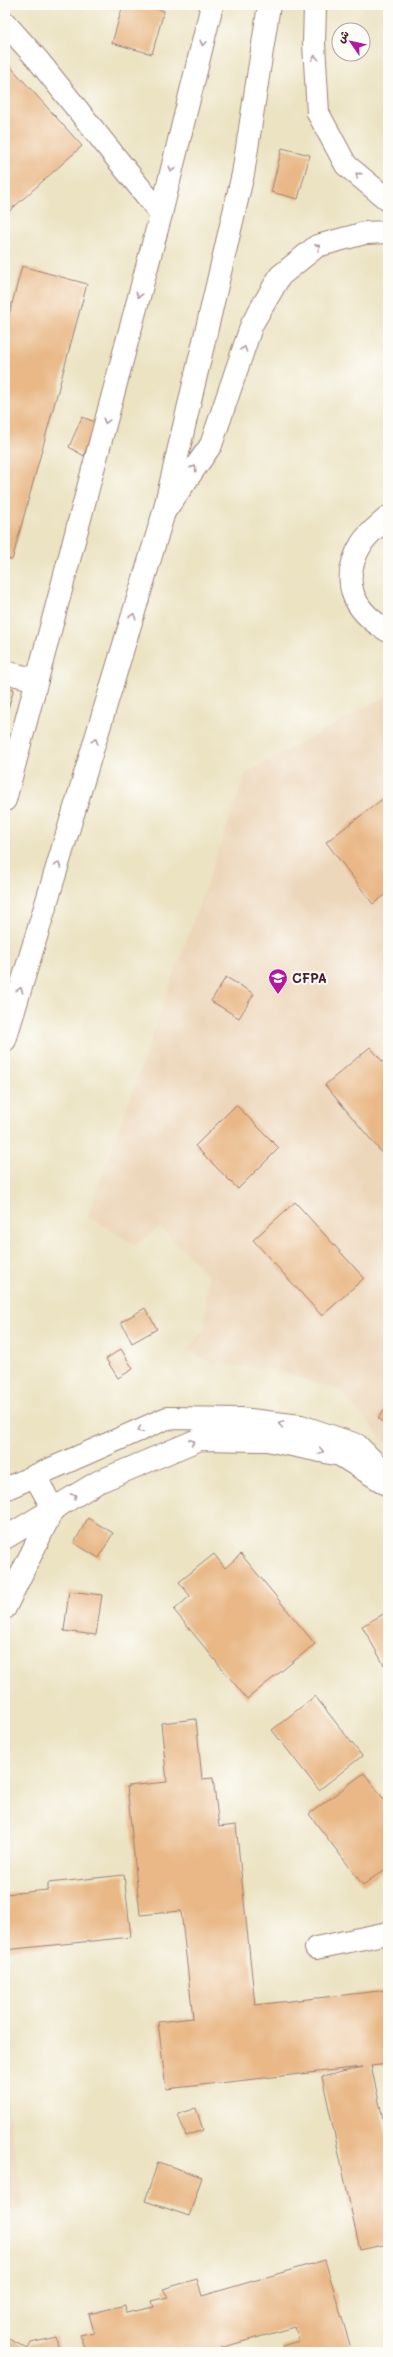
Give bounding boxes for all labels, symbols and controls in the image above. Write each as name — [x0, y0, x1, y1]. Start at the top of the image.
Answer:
north arrow — [331, 22, 371, 62]
text: ش — [333, 27, 352, 45]
one-way arrow — [199, 39, 208, 46]
one-way arrow — [310, 55, 319, 61]
one-way arrow — [168, 165, 177, 172]
one-way arrow — [355, 172, 363, 179]
one-way arrow — [314, 244, 321, 252]
one-way arrow — [136, 292, 144, 298]
one-way arrow — [239, 345, 248, 352]
one-way arrow — [102, 417, 111, 424]
one-way arrow — [189, 465, 197, 472]
one-way arrow — [128, 613, 137, 620]
one-way arrow — [90, 737, 99, 744]
one-way arrow — [53, 862, 62, 869]
school or university icon: CFPA — [267, 967, 289, 995]
place label: CFPA — [292, 969, 327, 986]
one-way arrow — [15, 986, 24, 993]
one-way arrow — [278, 1420, 284, 1429]
one-way arrow — [136, 1425, 144, 1433]
one-way arrow — [189, 1439, 196, 1447]
one-way arrow — [317, 1446, 324, 1455]
one-way arrow — [70, 1493, 77, 1501]

